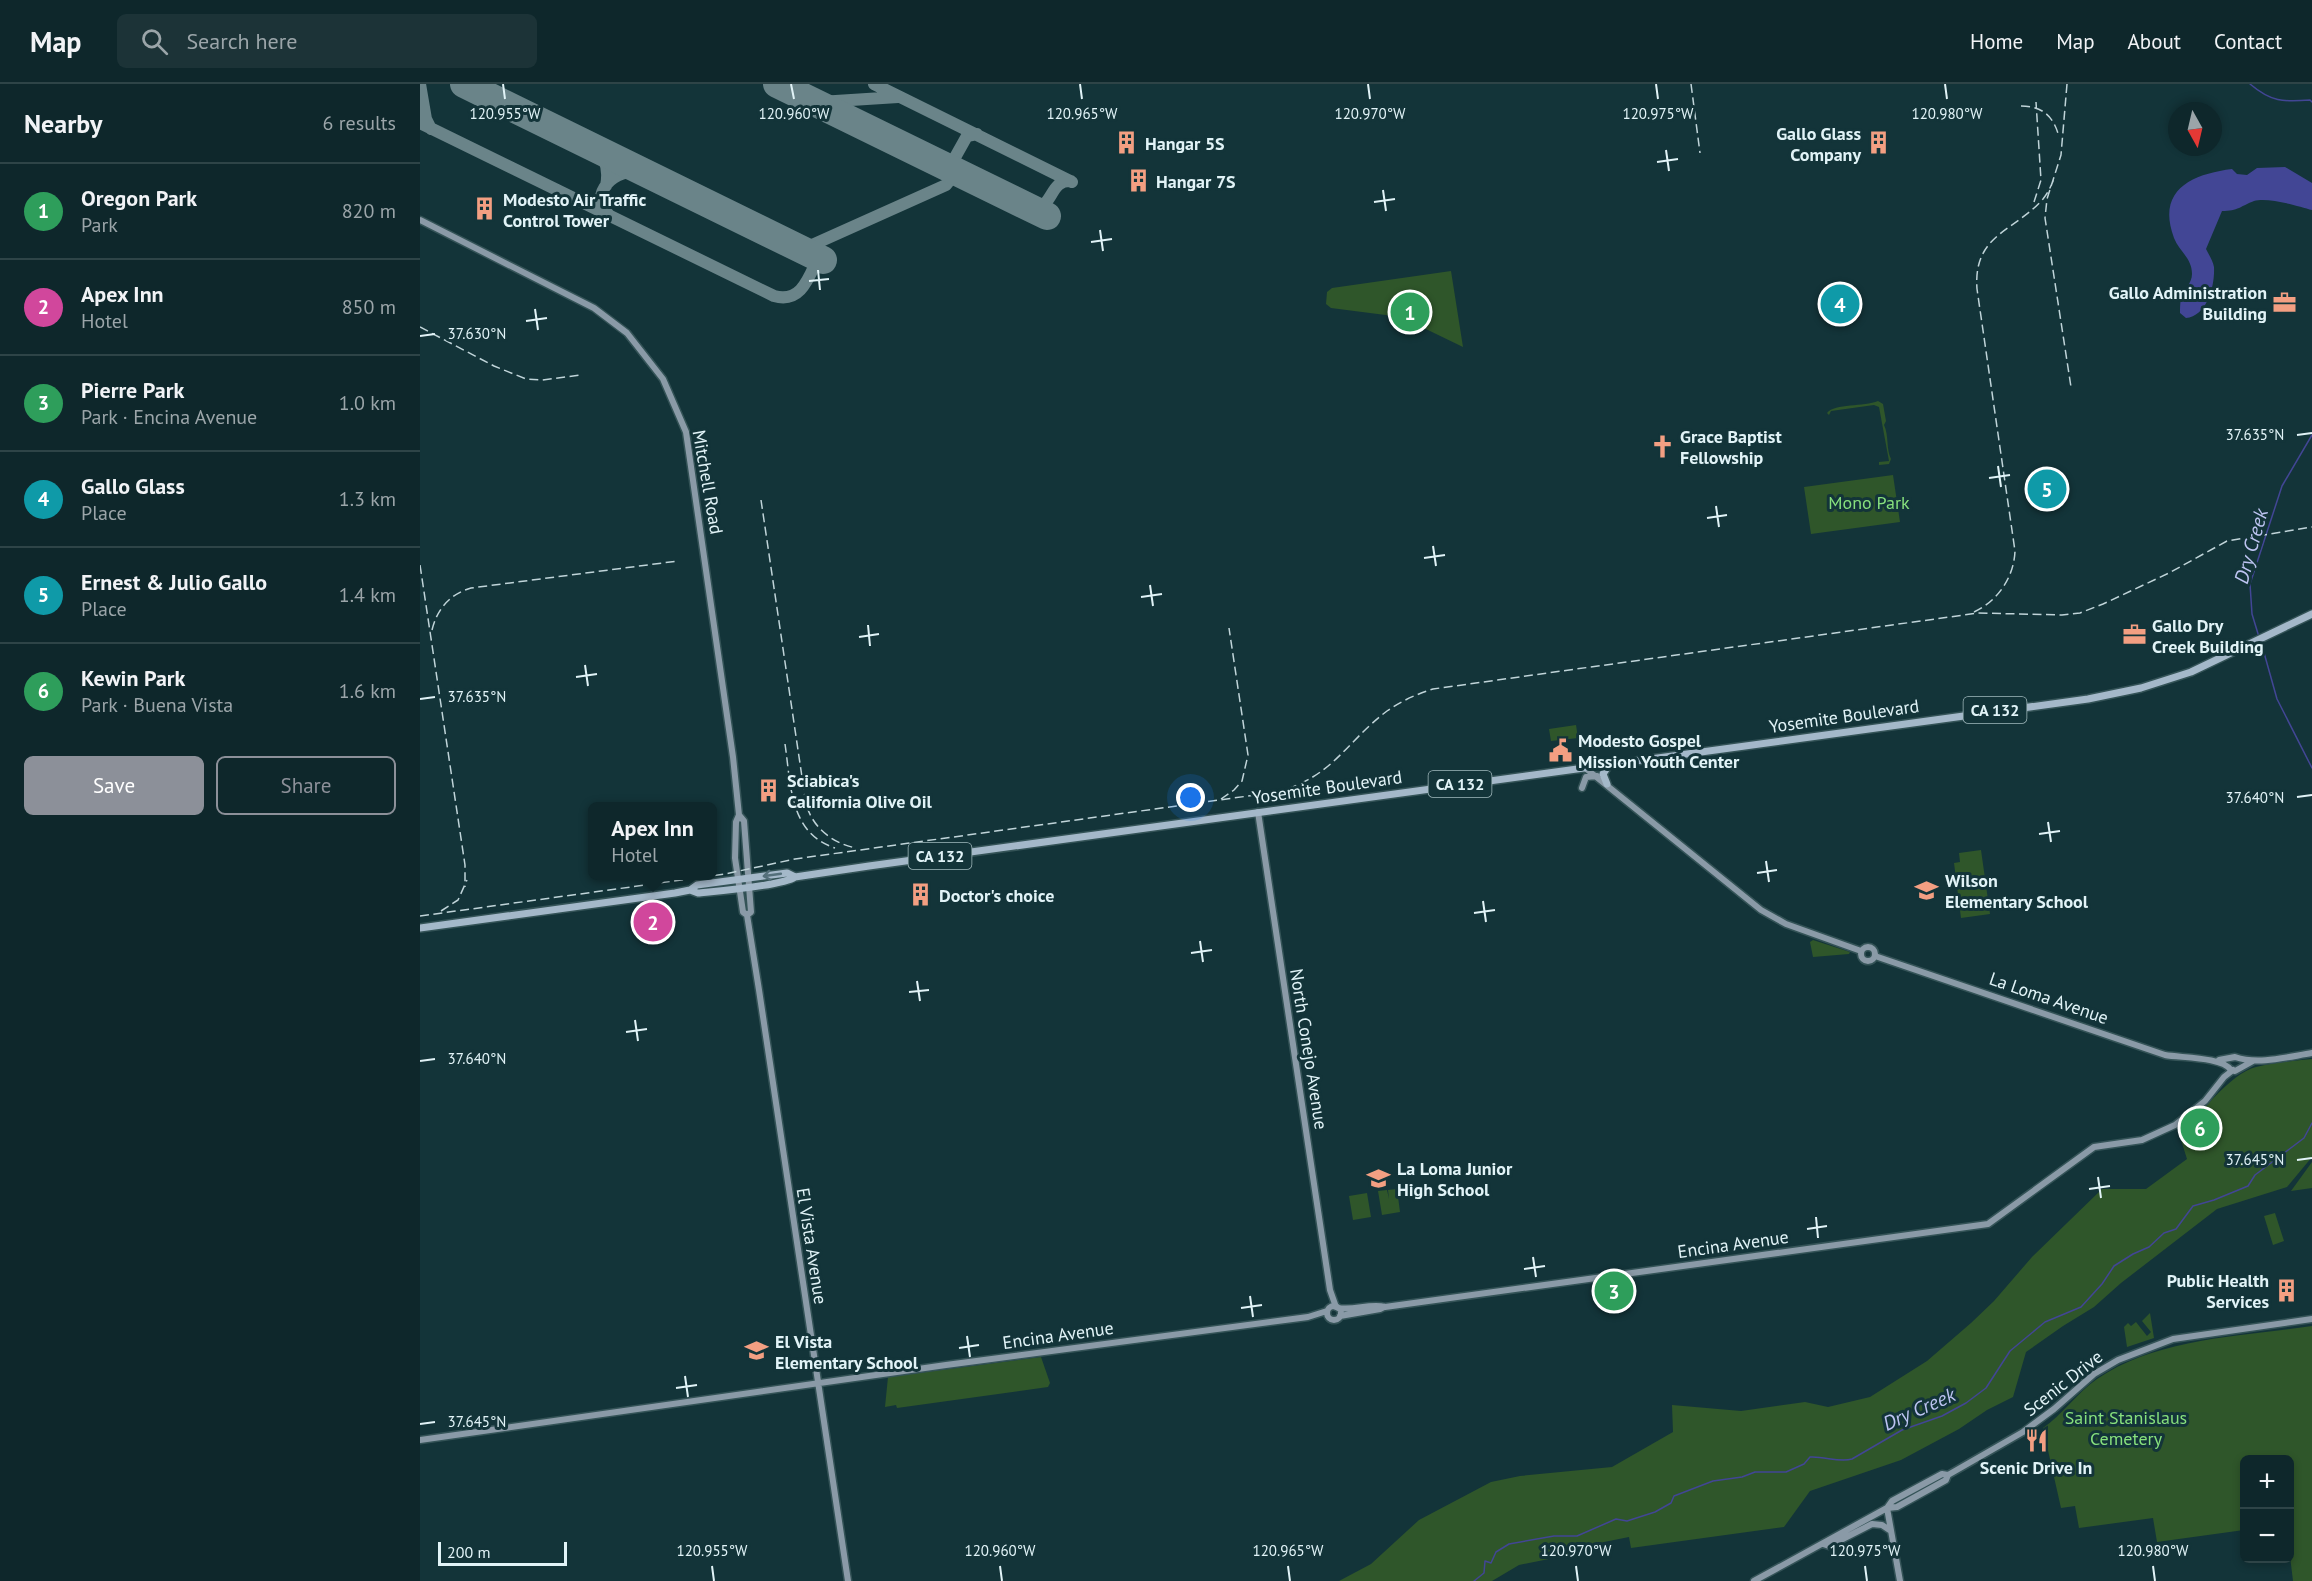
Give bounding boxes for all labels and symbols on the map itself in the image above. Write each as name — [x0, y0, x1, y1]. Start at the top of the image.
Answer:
north arrow — [2168, 102, 2222, 156]
text: 120.955°W — [469, 104, 541, 123]
text: 120.960°W — [758, 104, 830, 123]
text: 120.965°W — [1046, 104, 1118, 123]
text: 120.970°W — [1334, 104, 1406, 123]
text: 120.975°W — [1622, 104, 1694, 123]
text: 120.980°W — [1911, 104, 1983, 123]
place label: Gallo Glass Company — [1776, 122, 1861, 166]
building icon: Hangar 5S — [1114, 130, 1140, 156]
building icon: Gallo Glass Company — [1866, 130, 1892, 156]
place label: Hangar 5S — [1145, 132, 1225, 155]
building icon: Hangar 7S — [1125, 168, 1151, 194]
place label: Hangar 7S — [1156, 170, 1236, 193]
place label: Modesto Air Traffic Control Tower — [503, 188, 646, 232]
building icon: Modesto Air Traffic Control Tower — [472, 196, 498, 222]
place label: Gallo Administration Building — [2109, 281, 2267, 325]
pin: 4 — [1820, 282, 1860, 326]
office icon: Gallo Administration Building — [2272, 289, 2298, 315]
pin: 1 — [1390, 290, 1430, 334]
text: 37.630°N — [448, 324, 506, 343]
place label: Grace Baptist Fellowship — [1680, 425, 1782, 469]
text: 37.635°N — [2226, 425, 2284, 444]
street label: Mitchell Road — [688, 428, 728, 536]
church icon: Grace Baptist Fellowship — [1649, 433, 1675, 459]
pin: 5 — [2028, 466, 2066, 512]
park label: Mono Park — [1828, 491, 1910, 514]
water label: Dry Creek — [2228, 505, 2274, 587]
place label: Gallo Dry Creek Building — [2152, 614, 2264, 658]
office icon: Gallo Dry Creek Building — [2121, 622, 2147, 648]
text: 37.635°N — [448, 687, 506, 706]
street label: Yosemite Boulevard — [1767, 694, 1921, 738]
road number: CA 132 — [1964, 697, 2026, 723]
place label: Modesto Gospel Mission Youth Center — [1578, 729, 1740, 773]
public building icon: Modesto Gospel Mission Youth Center — [1547, 737, 1573, 763]
street label: Yosemite Boulevard — [1250, 765, 1404, 809]
place label: Sciabica's California Olive Oil — [787, 769, 933, 813]
road number: CA 132 — [1428, 771, 1492, 797]
building icon: Sciabica's California Olive Oil — [756, 777, 782, 803]
your location — [1176, 783, 1205, 812]
text: 37.640°N — [2226, 788, 2284, 807]
road number: CA 132 — [908, 843, 972, 869]
place label: Wilson Elementary School — [1945, 869, 2089, 913]
one-way arrow — [762, 870, 782, 881]
school or university icon: Wilson Elementary School — [1914, 877, 1940, 903]
building icon: Doctor's choice — [908, 882, 934, 908]
place label: Doctor's choice — [939, 884, 1054, 907]
pin: 2 — [634, 900, 672, 944]
street label: North Conejo Avenue — [1285, 967, 1333, 1131]
street label: La Loma Avenue — [1986, 967, 2112, 1029]
text: 37.640°N — [448, 1049, 506, 1068]
pin: 6 — [2180, 1106, 2220, 1150]
text: 37.645°N — [2226, 1150, 2284, 1169]
place label: La Loma Junior High School — [1397, 1157, 1513, 1201]
school or university icon: La Loma Junior High School — [1366, 1165, 1392, 1191]
street label: El Vista Avenue — [791, 1186, 833, 1306]
street label: Encina Avenue — [1676, 1225, 1790, 1263]
pin: 3 — [1594, 1268, 1634, 1314]
place label: Public Health Services — [2167, 1269, 2269, 1313]
building icon: Public Health Services — [2274, 1277, 2300, 1303]
street label: Encina Avenue — [1001, 1316, 1115, 1354]
place label: El Vista Elementary School — [775, 1330, 919, 1374]
school or university icon: El Vista Elementary School — [744, 1338, 770, 1364]
street label: Scenic Drive — [2019, 1345, 2107, 1421]
water label: Dry Creek — [1879, 1381, 1960, 1437]
park label: Saint Stanislaus Cemetery — [2065, 1406, 2187, 1450]
text: 37.645°N — [448, 1412, 506, 1431]
restaurant icon: Scenic Drive In — [2023, 1428, 2049, 1454]
place label: Scenic Drive In — [1980, 1456, 2092, 1479]
scale bar — [438, 1539, 567, 1566]
text: 120.955°W — [676, 1541, 748, 1560]
text: 120.960°W — [964, 1541, 1036, 1560]
text: 120.965°W — [1252, 1541, 1324, 1560]
text: 120.970°W — [1540, 1541, 1612, 1560]
text: 120.975°W — [1829, 1541, 1901, 1560]
text: 120.980°W — [2117, 1541, 2189, 1560]

